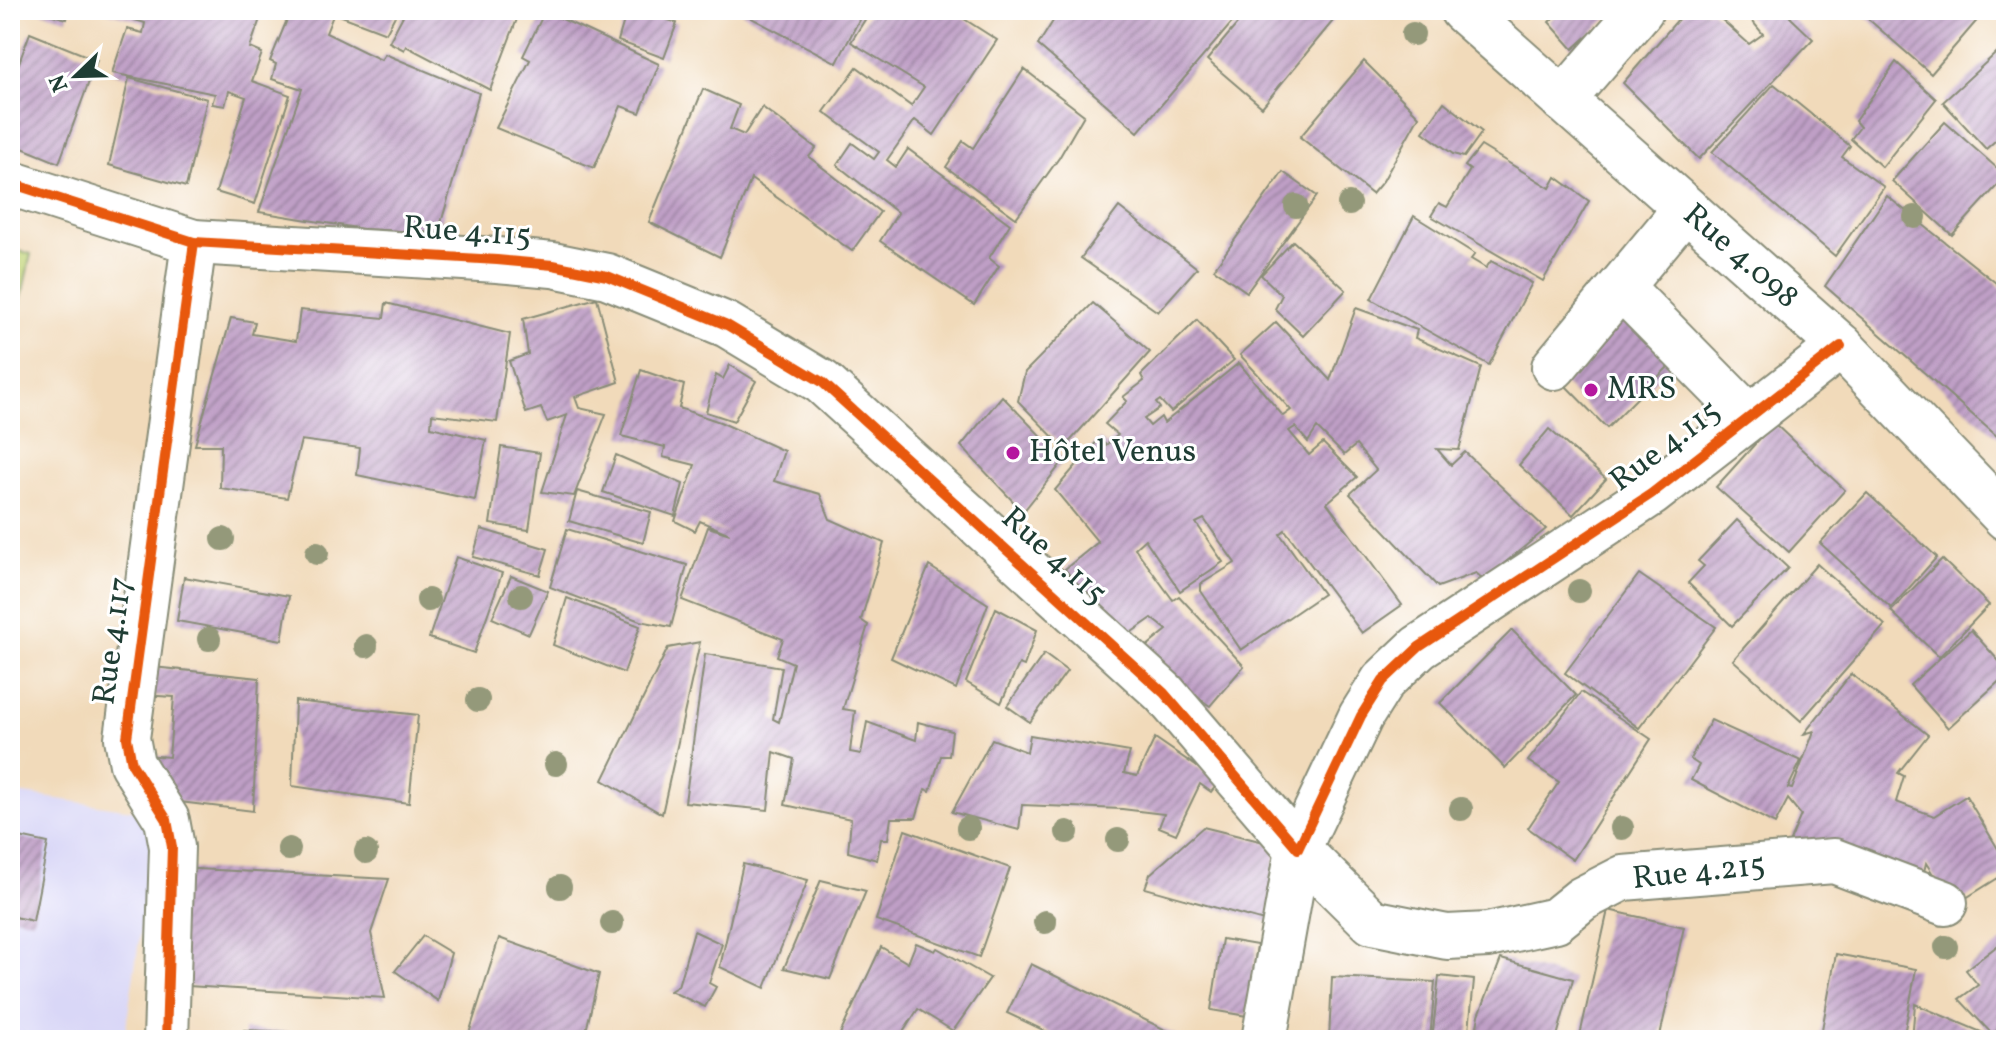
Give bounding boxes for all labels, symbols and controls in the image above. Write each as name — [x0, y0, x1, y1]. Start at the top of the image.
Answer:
north arrow — [36, 36, 116, 116]
text: N — [42, 69, 77, 96]
street label: Rue 4.098 — [1673, 194, 1807, 320]
street label: Rue 4.115 — [401, 207, 533, 259]
place label: MRS — [1607, 368, 1676, 412]
marker: MRS — [1582, 381, 1600, 399]
street label: Rue 4.115 — [1601, 391, 1731, 503]
place label: Hôtel Venus — [1029, 431, 1196, 475]
marker: Hôtel Venus — [1004, 444, 1022, 462]
street label: Rue 4.115 — [991, 498, 1115, 616]
street label: Rue 4.117 — [83, 574, 145, 708]
street label: Rue 4.215 — [1630, 844, 1768, 902]

